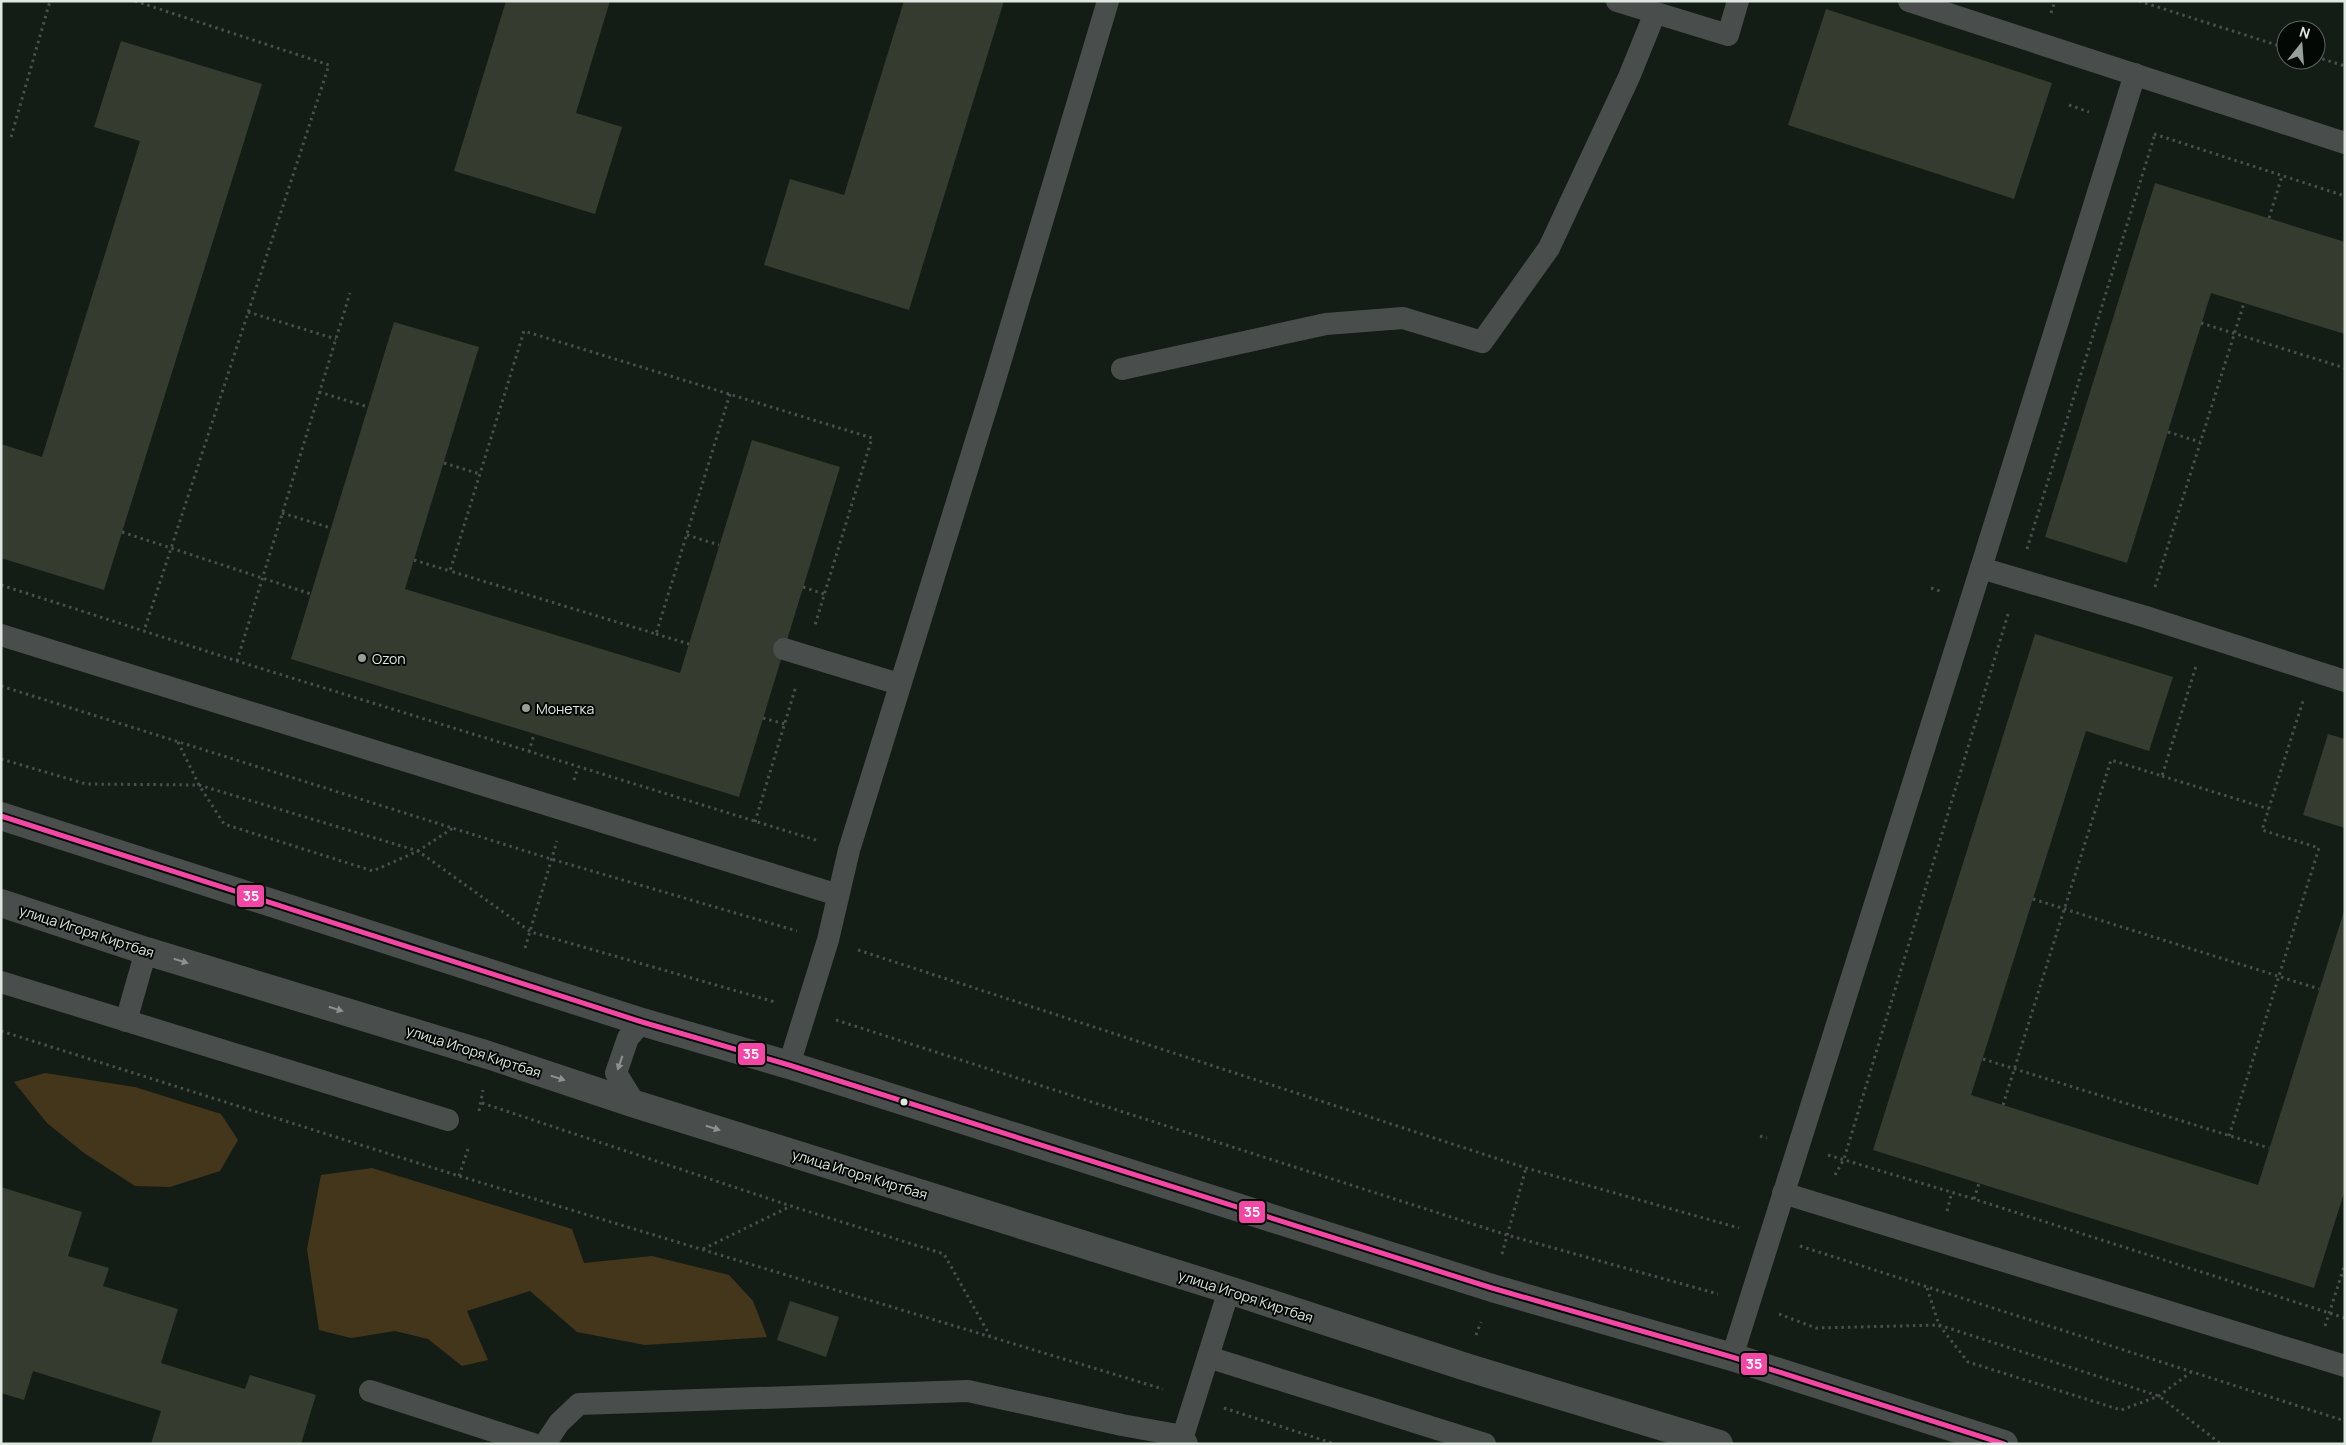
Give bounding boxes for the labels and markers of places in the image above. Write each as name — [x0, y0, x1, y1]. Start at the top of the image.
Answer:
place label: Ozon — [372, 649, 406, 668]
marker: Ozon — [356, 652, 368, 664]
place label: Монетка — [536, 699, 594, 718]
marker: Монетка — [520, 702, 532, 714]
unlabelled marker — [899, 1097, 909, 1107]

